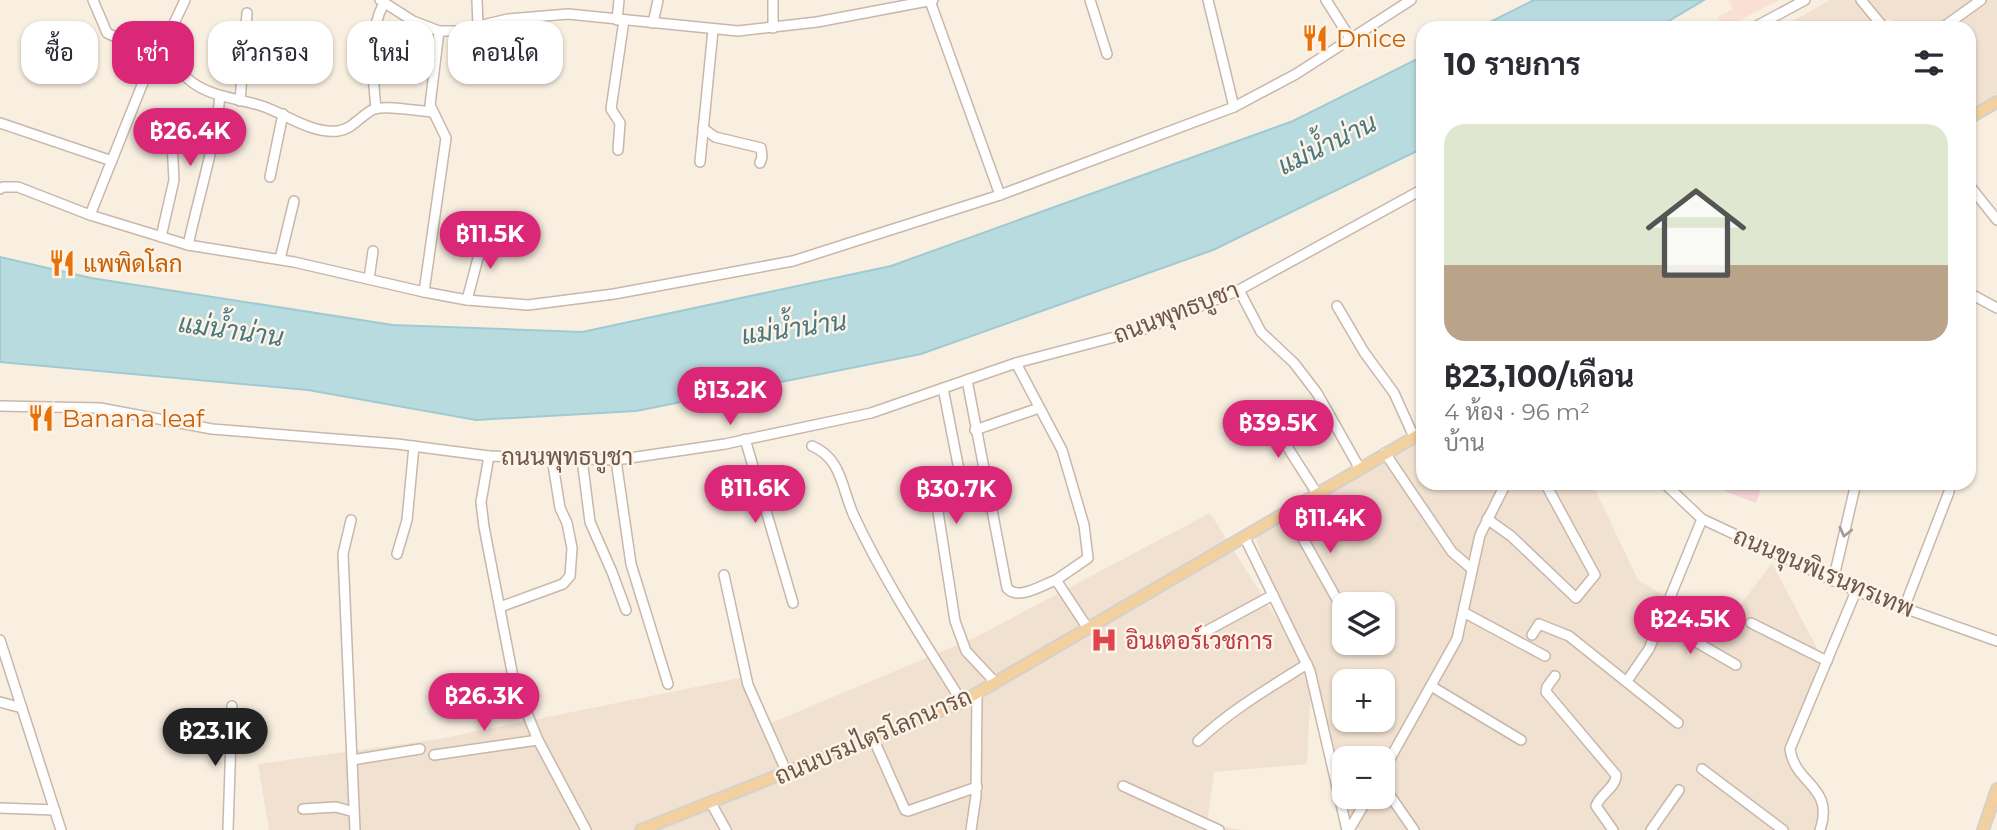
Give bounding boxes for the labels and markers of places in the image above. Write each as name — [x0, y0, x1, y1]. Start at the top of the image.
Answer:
restaurant icon: Dnice — [1300, 23, 1330, 53]
place label: Dnice — [1336, 24, 1406, 53]
pin: ฿26.4K — [133, 108, 247, 168]
pin: ฿11.5K — [433, 212, 547, 271]
restaurant icon: แพพิดโลก — [47, 248, 77, 278]
place label: แพพิดโลก — [83, 248, 183, 278]
pin: ฿13.2K — [673, 368, 787, 427]
pin: ฿39.5K — [1221, 400, 1335, 460]
restaurant icon: Banana leaf — [26, 403, 56, 433]
place label: Banana leaf — [62, 404, 205, 433]
pin: ฿11.6K — [698, 466, 812, 525]
pin: ฿30.7K — [899, 466, 1013, 526]
pin: ฿11.4K — [1273, 496, 1387, 555]
pin: ฿24.5K — [1633, 596, 1747, 656]
hospital icon: อินเตอร์เวชการ — [1089, 625, 1119, 655]
place label: อินเตอร์เวชการ — [1125, 625, 1273, 655]
pin: ฿26.3K — [427, 674, 541, 733]
pin: ฿23.1K — [158, 708, 272, 768]

